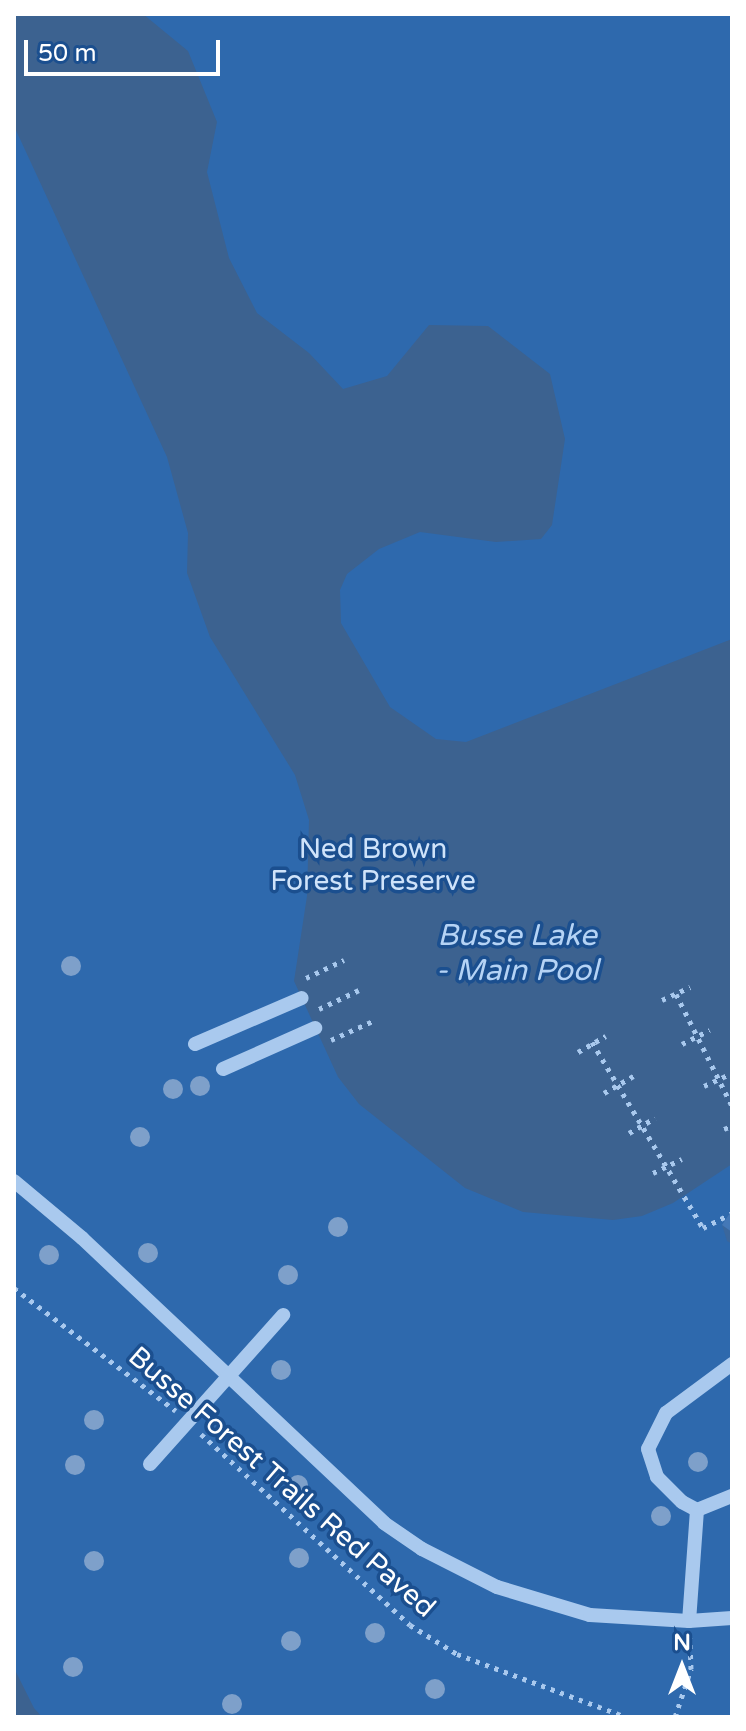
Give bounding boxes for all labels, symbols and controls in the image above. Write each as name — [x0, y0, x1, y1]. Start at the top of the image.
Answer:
scale bar — [28, 24, 224, 74]
text: 50 m — [38, 39, 96, 68]
park label: Ned Brown Forest Preserve — [270, 832, 476, 898]
water label: Busse Lake - Main Pool — [435, 918, 599, 988]
street label: Busse Forest Trails Red Paved — [122, 1340, 442, 1624]
north arrow — [642, 1627, 722, 1707]
text: N — [673, 1630, 691, 1656]

